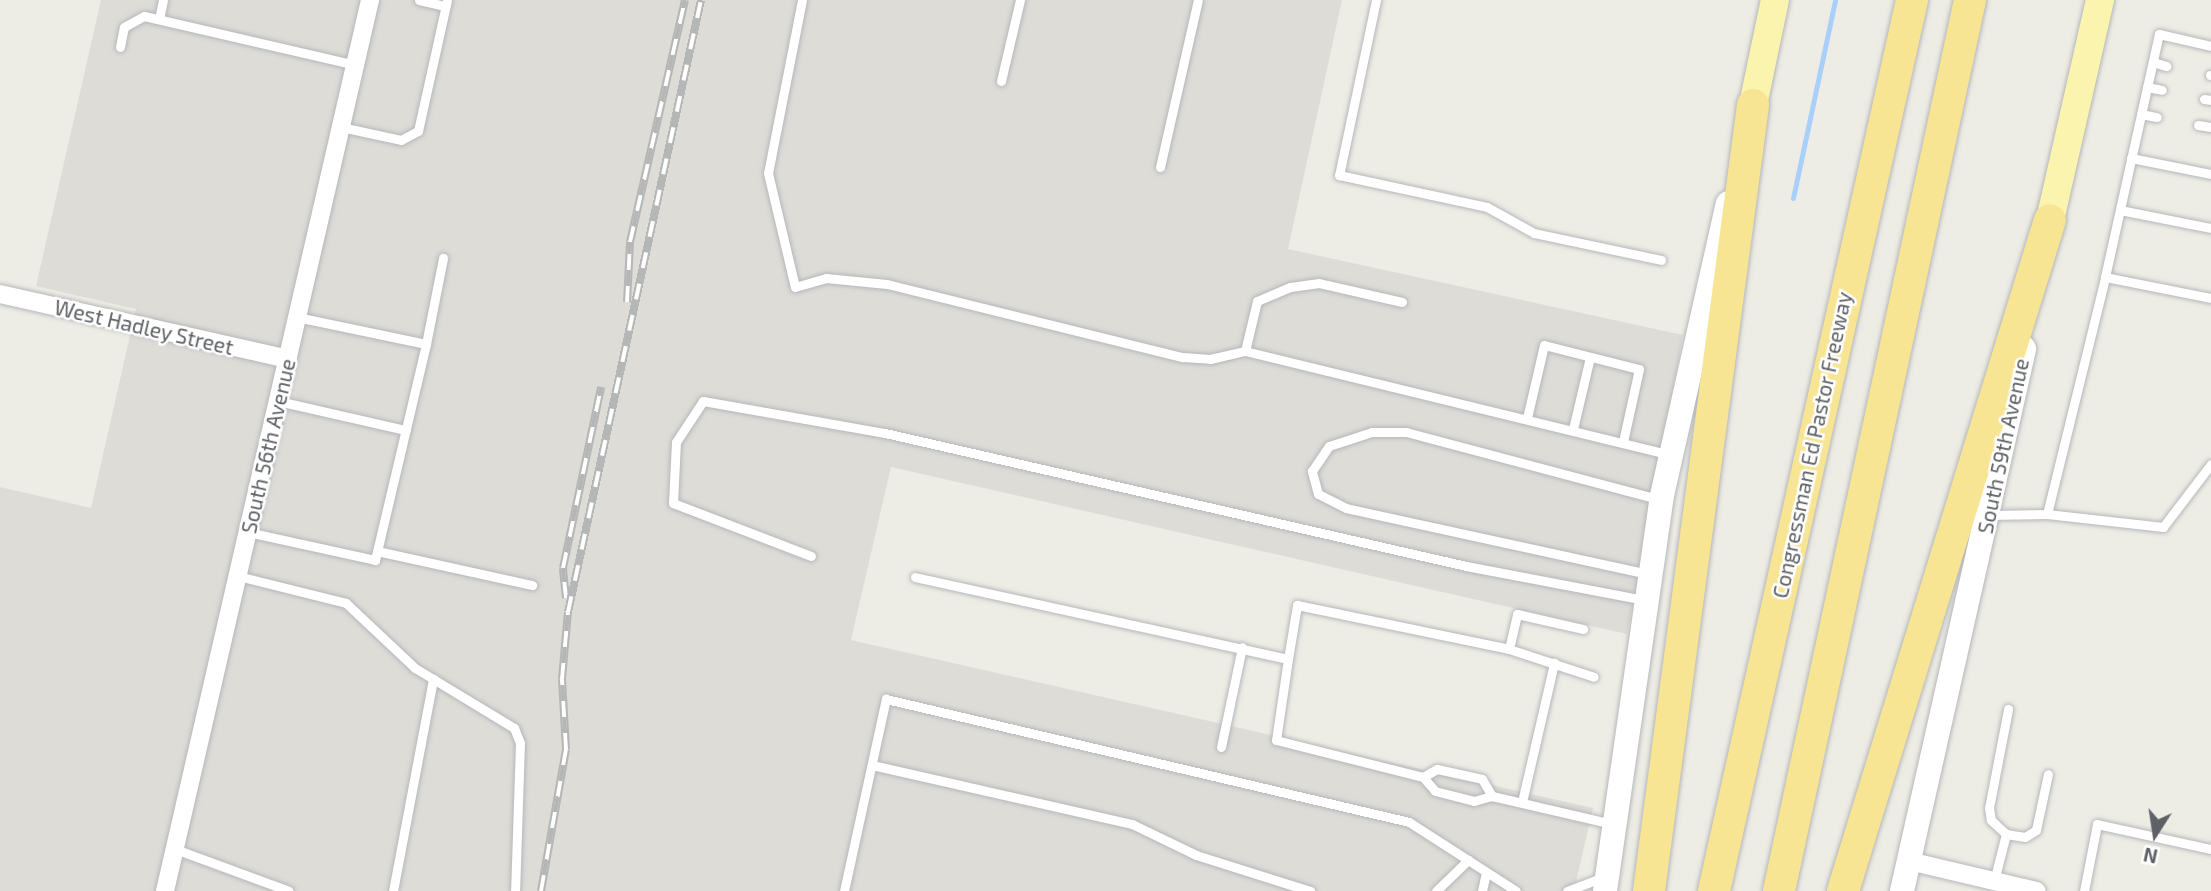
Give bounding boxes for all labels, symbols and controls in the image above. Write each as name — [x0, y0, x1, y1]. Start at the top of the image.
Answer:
street label: Congressman Ed Pastor Freeway — [1767, 289, 1857, 601]
street label: West Hadley Street — [52, 294, 236, 360]
street label: South 56th Avenue — [236, 356, 300, 536]
street label: South 59th Avenue — [1972, 356, 2034, 536]
north arrow — [2120, 800, 2190, 870]
text: N — [2141, 843, 2160, 869]

